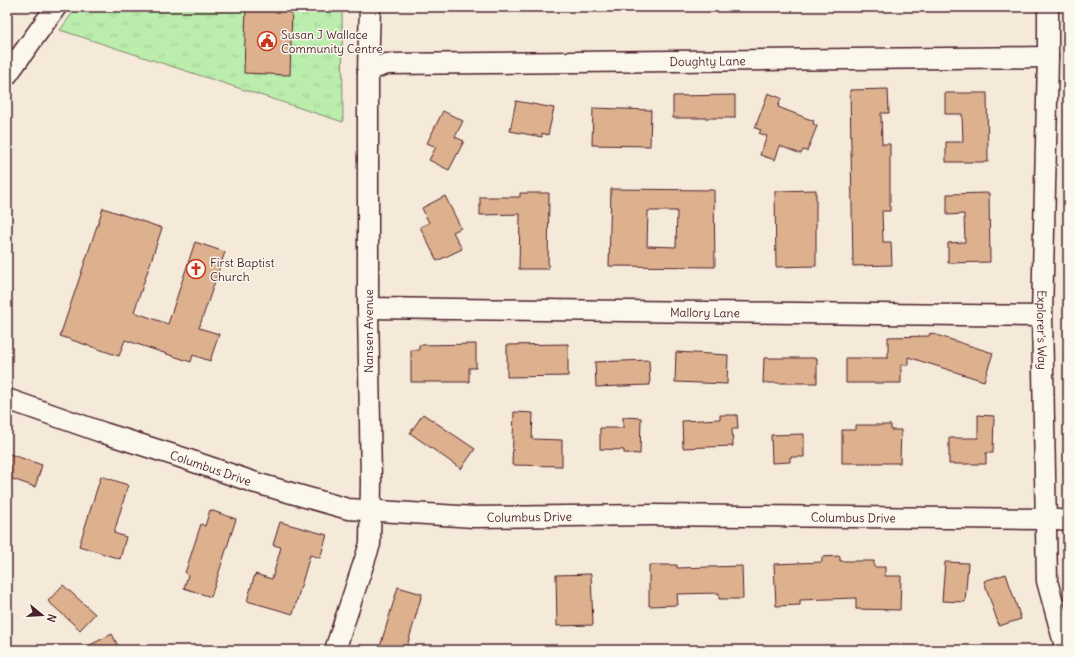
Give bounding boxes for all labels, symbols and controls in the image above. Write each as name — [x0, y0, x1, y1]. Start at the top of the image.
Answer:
place label: Susan J Wallace Community Centre — [281, 27, 383, 56]
public building icon: Susan J Wallace Community Centre — [256, 30, 278, 52]
street label: Doughty Lane — [669, 53, 746, 69]
place label: First Baptist Church — [210, 255, 274, 284]
church icon: First Baptist Church — [185, 258, 207, 280]
street label: Nansen Avenue — [361, 289, 376, 373]
street label: Explorer's Way — [1034, 290, 1051, 370]
street label: Mallory Lane — [670, 304, 740, 320]
street label: Columbus Drive — [168, 447, 253, 488]
street label: Columbus Drive — [487, 508, 572, 524]
street label: Columbus Drive — [811, 509, 896, 525]
north arrow — [22, 595, 62, 635]
text: N — [44, 612, 59, 624]

